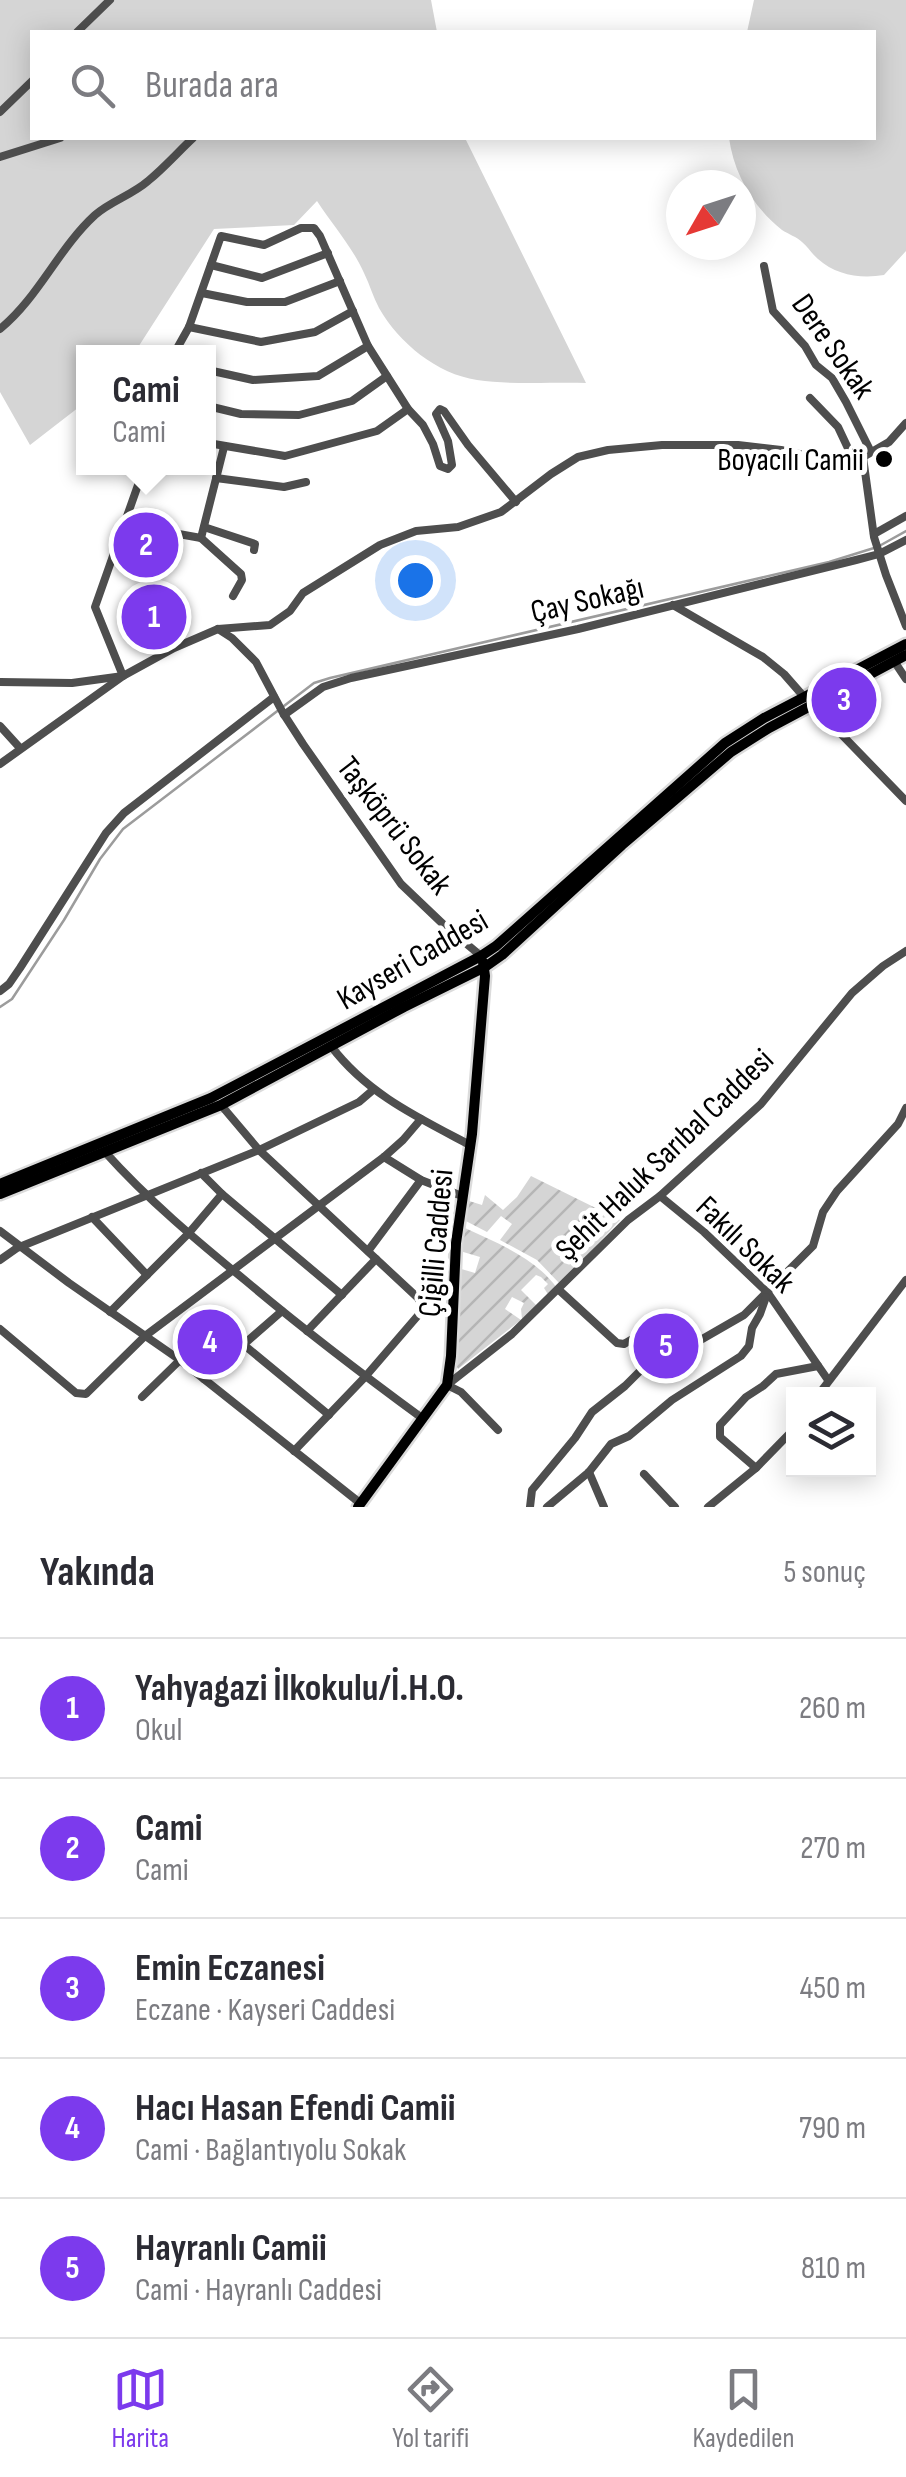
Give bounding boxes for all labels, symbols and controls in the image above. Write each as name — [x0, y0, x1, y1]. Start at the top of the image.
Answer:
search box — [30, 30, 876, 140]
icon: search — [65, 58, 120, 113]
text: Burada ara — [145, 63, 279, 108]
north arrow — [666, 170, 756, 260]
street label: Dere Sokak — [783, 287, 883, 407]
popup — [76, 345, 216, 475]
text: Cami — [112, 368, 180, 413]
text: Cami — [112, 413, 166, 452]
place label: Boyacılı Camii — [717, 441, 864, 480]
marker: Boyacılı Camii — [873, 448, 895, 470]
pin: 2 — [114, 508, 178, 582]
your location — [390, 555, 441, 606]
street label: Çay Sokağı — [527, 569, 648, 632]
pin: 1 — [122, 580, 186, 654]
pin: 3 — [812, 662, 876, 738]
street label: Taşköprü Sokak — [328, 749, 460, 903]
street label: Kayseri Caddesi — [330, 902, 495, 1019]
street label: Şehit Haluk Sarıbal Caddesi — [548, 1041, 782, 1269]
street label: Çiğilli Caddesi — [411, 1168, 462, 1319]
street label: Fakılı Sokak — [687, 1188, 803, 1302]
pin: 4 — [178, 1304, 242, 1380]
pin: 5 — [634, 1308, 698, 1384]
map controls — [786, 1387, 876, 1477]
button: layers — [786, 1387, 876, 1477]
text: Yakında — [40, 1547, 155, 1598]
text: 5 sonuç — [783, 1553, 866, 1592]
text: Yahyagazi İlkokulu/İ.H.O. — [135, 1666, 464, 1711]
text: 1 — [66, 1689, 79, 1728]
text: 260 m — [799, 1689, 866, 1728]
text: Okul — [135, 1711, 182, 1750]
text: Cami — [135, 1806, 203, 1851]
text: 2 — [65, 1829, 80, 1868]
text: 270 m — [800, 1829, 866, 1868]
text: Cami — [135, 1851, 189, 1890]
text: Emin Eczanesi — [135, 1946, 325, 1991]
text: 3 — [65, 1969, 80, 2008]
text: 450 m — [800, 1969, 866, 2008]
text: Eczane · Kayseri Caddesi — [135, 1991, 395, 2030]
text: Hacı Hasan Efendi Camii — [135, 2086, 455, 2131]
text: 4 — [65, 2109, 80, 2148]
text: 790 m — [799, 2109, 866, 2148]
text: Cami · Bağlantıyolu Sokak — [135, 2131, 406, 2170]
text: Hayranlı Camii — [135, 2226, 327, 2271]
text: 5 — [65, 2249, 80, 2288]
text: 810 m — [801, 2249, 866, 2288]
text: Cami · Hayranlı Caddesi — [135, 2271, 382, 2310]
tab: Harita — [112, 2362, 169, 2455]
tab: Yol tarifi — [392, 2362, 469, 2455]
tab: Kaydedilen — [692, 2362, 794, 2455]

